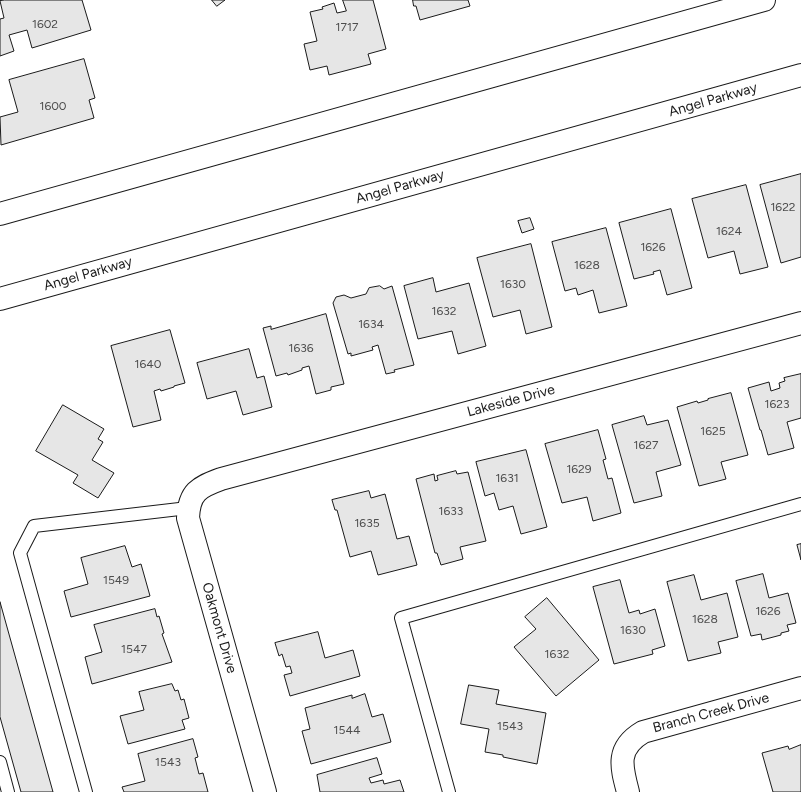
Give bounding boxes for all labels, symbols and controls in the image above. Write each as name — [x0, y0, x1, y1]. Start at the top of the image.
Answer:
house number: 1602 — [32, 17, 58, 31]
house number: 1717 — [336, 20, 358, 34]
street label: Angel Parkway — [667, 79, 759, 121]
house number: 1600 — [39, 99, 67, 113]
street label: Angel Parkway — [354, 166, 446, 208]
house number: 1622 — [770, 200, 796, 214]
house number: 1624 — [716, 224, 742, 238]
house number: 1626 — [640, 240, 666, 254]
street label: Angel Parkway — [42, 253, 134, 295]
house number: 1628 — [574, 258, 600, 272]
house number: 1630 — [500, 277, 526, 291]
house number: 1632 — [432, 304, 456, 318]
house number: 1634 — [358, 317, 384, 331]
house number: 1636 — [288, 341, 314, 355]
house number: 1640 — [135, 357, 161, 371]
street label: Lakeside Drive — [465, 381, 557, 421]
house number: 1623 — [765, 397, 789, 411]
house number: 1625 — [700, 424, 726, 438]
house number: 1627 — [634, 438, 658, 452]
house number: 1629 — [566, 462, 592, 476]
house number: 1631 — [495, 471, 519, 485]
house number: 1633 — [439, 504, 463, 518]
house number: 1635 — [354, 516, 380, 530]
house number: 1549 — [103, 573, 129, 587]
street label: Oakmont Drive — [198, 581, 240, 675]
house number: 1626 — [755, 604, 781, 618]
house number: 1628 — [692, 612, 718, 626]
house number: 1630 — [620, 623, 646, 637]
house number: 1547 — [121, 642, 147, 656]
house number: 1632 — [545, 647, 569, 661]
street label: Branch Creek Drive — [651, 689, 771, 737]
house number: 1543 — [497, 719, 523, 733]
house number: 1544 — [334, 723, 360, 737]
house number: 1543 — [155, 755, 181, 769]

